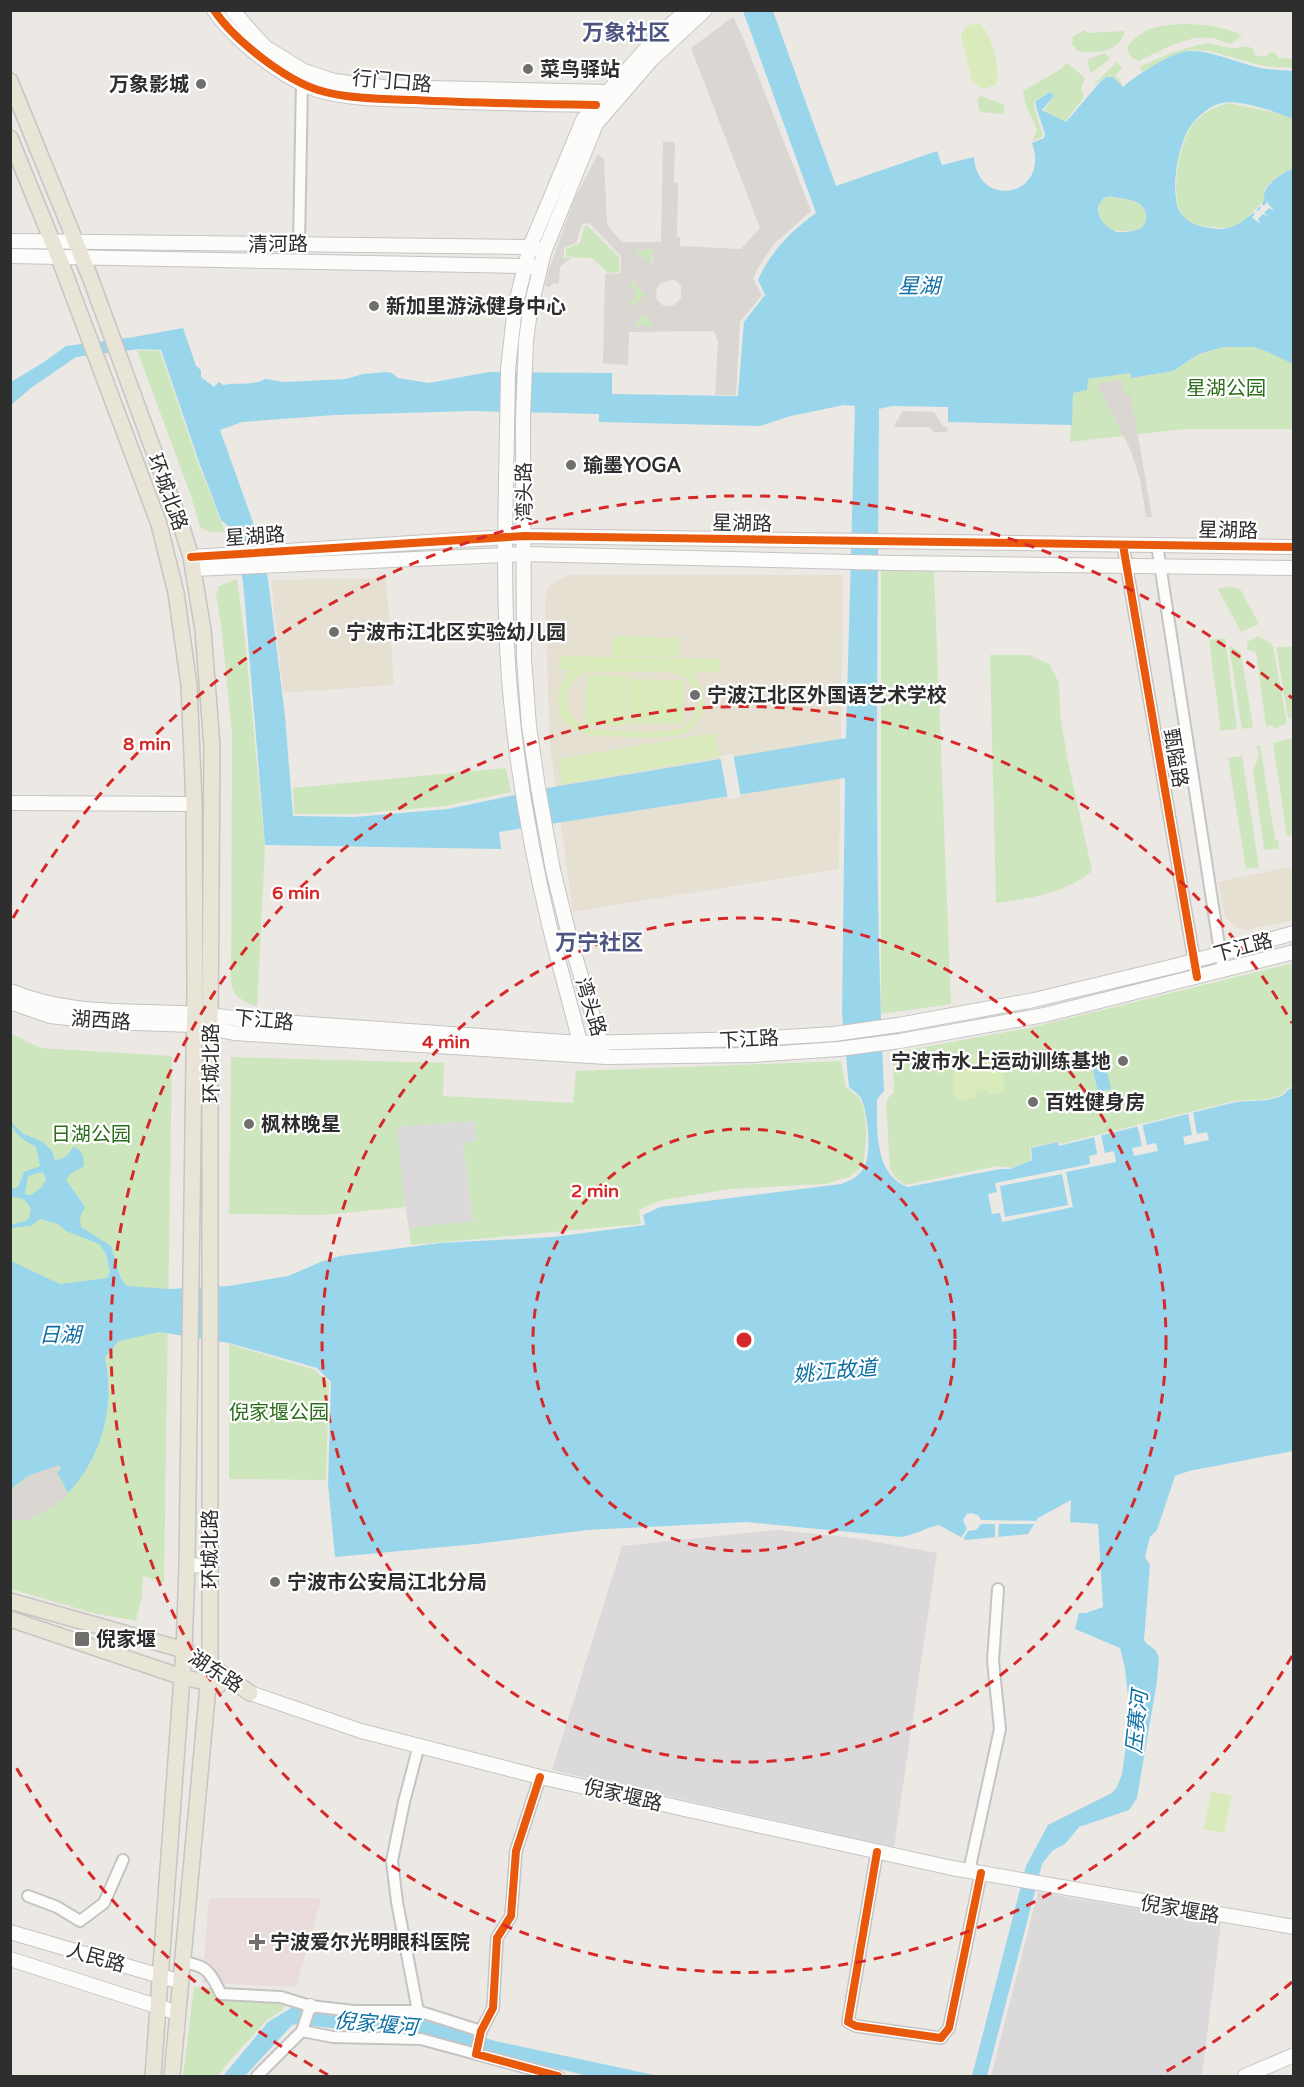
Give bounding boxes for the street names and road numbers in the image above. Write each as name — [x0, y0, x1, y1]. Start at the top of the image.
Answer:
street label: 行门口路 — [351, 67, 433, 97]
street label: 清河路 — [248, 233, 308, 257]
street label: 环城北路 — [142, 451, 192, 534]
street label: 湾头路 — [512, 462, 538, 522]
street label: 星湖路 — [712, 511, 772, 537]
street label: 星湖路 — [1198, 518, 1258, 544]
street label: 星湖路 — [224, 523, 286, 551]
street label: 甄隘路 — [1158, 727, 1192, 790]
street label: 下江路 — [1211, 929, 1275, 967]
street label: 湾头路 — [570, 975, 610, 1039]
street label: 下江路 — [233, 1006, 295, 1036]
street label: 湖西路 — [70, 1007, 132, 1035]
street label: 环城北路 — [200, 1023, 224, 1103]
street label: 下江路 — [718, 1026, 780, 1054]
street label: 环城北路 — [199, 1509, 223, 1589]
street label: 湖东路 — [184, 1645, 247, 1698]
street label: 倪家堰路 — [581, 1775, 664, 1817]
street label: 倪家堰路 — [1138, 1891, 1221, 1929]
street label: 人民路 — [64, 1938, 128, 1978]

